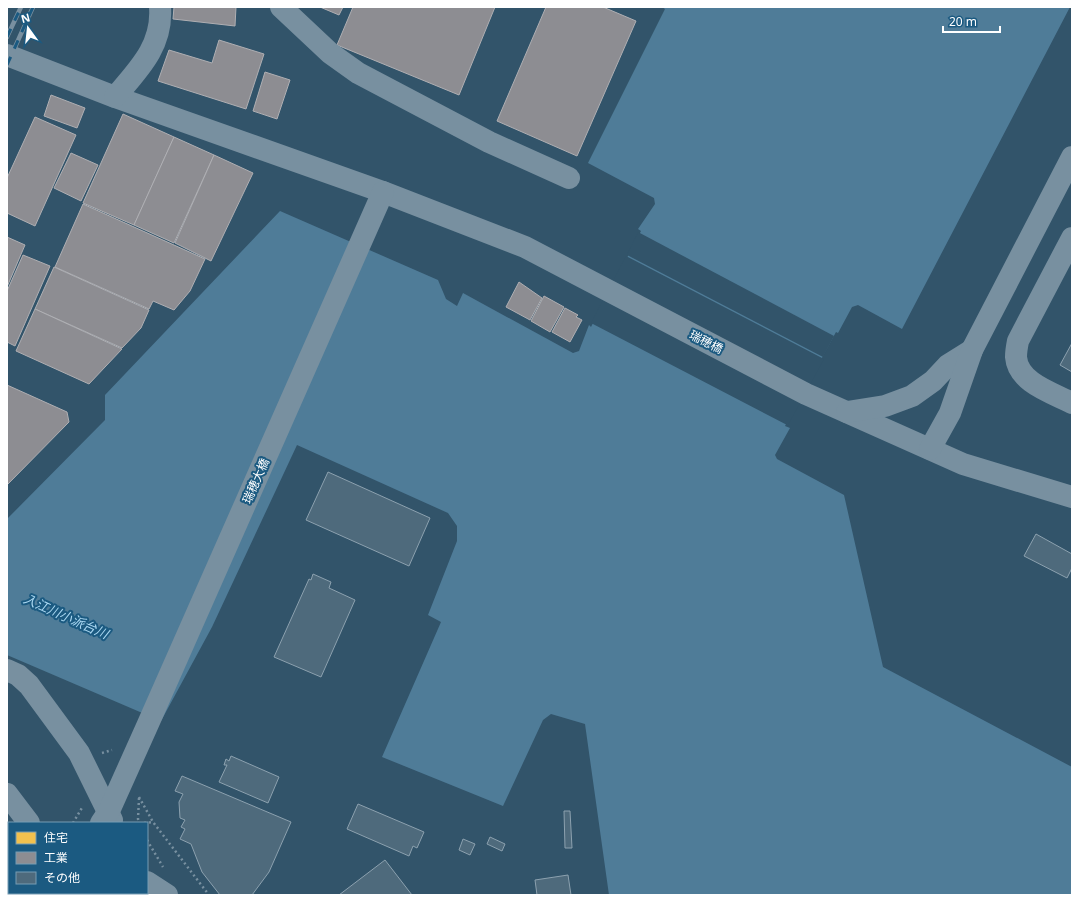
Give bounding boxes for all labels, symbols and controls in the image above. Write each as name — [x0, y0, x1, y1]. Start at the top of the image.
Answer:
north arrow — [8, 8, 48, 48]
scale bar — [943, 8, 1000, 34]
text: N — [19, 9, 32, 26]
text: 20 m — [949, 13, 977, 30]
street label: 瑞穂橋 — [686, 326, 726, 357]
street label: 瑞穂大橋 — [238, 455, 273, 506]
water label: 入江川小派台川 — [21, 589, 113, 644]
legend — [8, 822, 148, 894]
text: 住宅 — [44, 829, 68, 846]
text: 工業 — [44, 849, 68, 866]
text: その他 — [44, 869, 80, 886]

